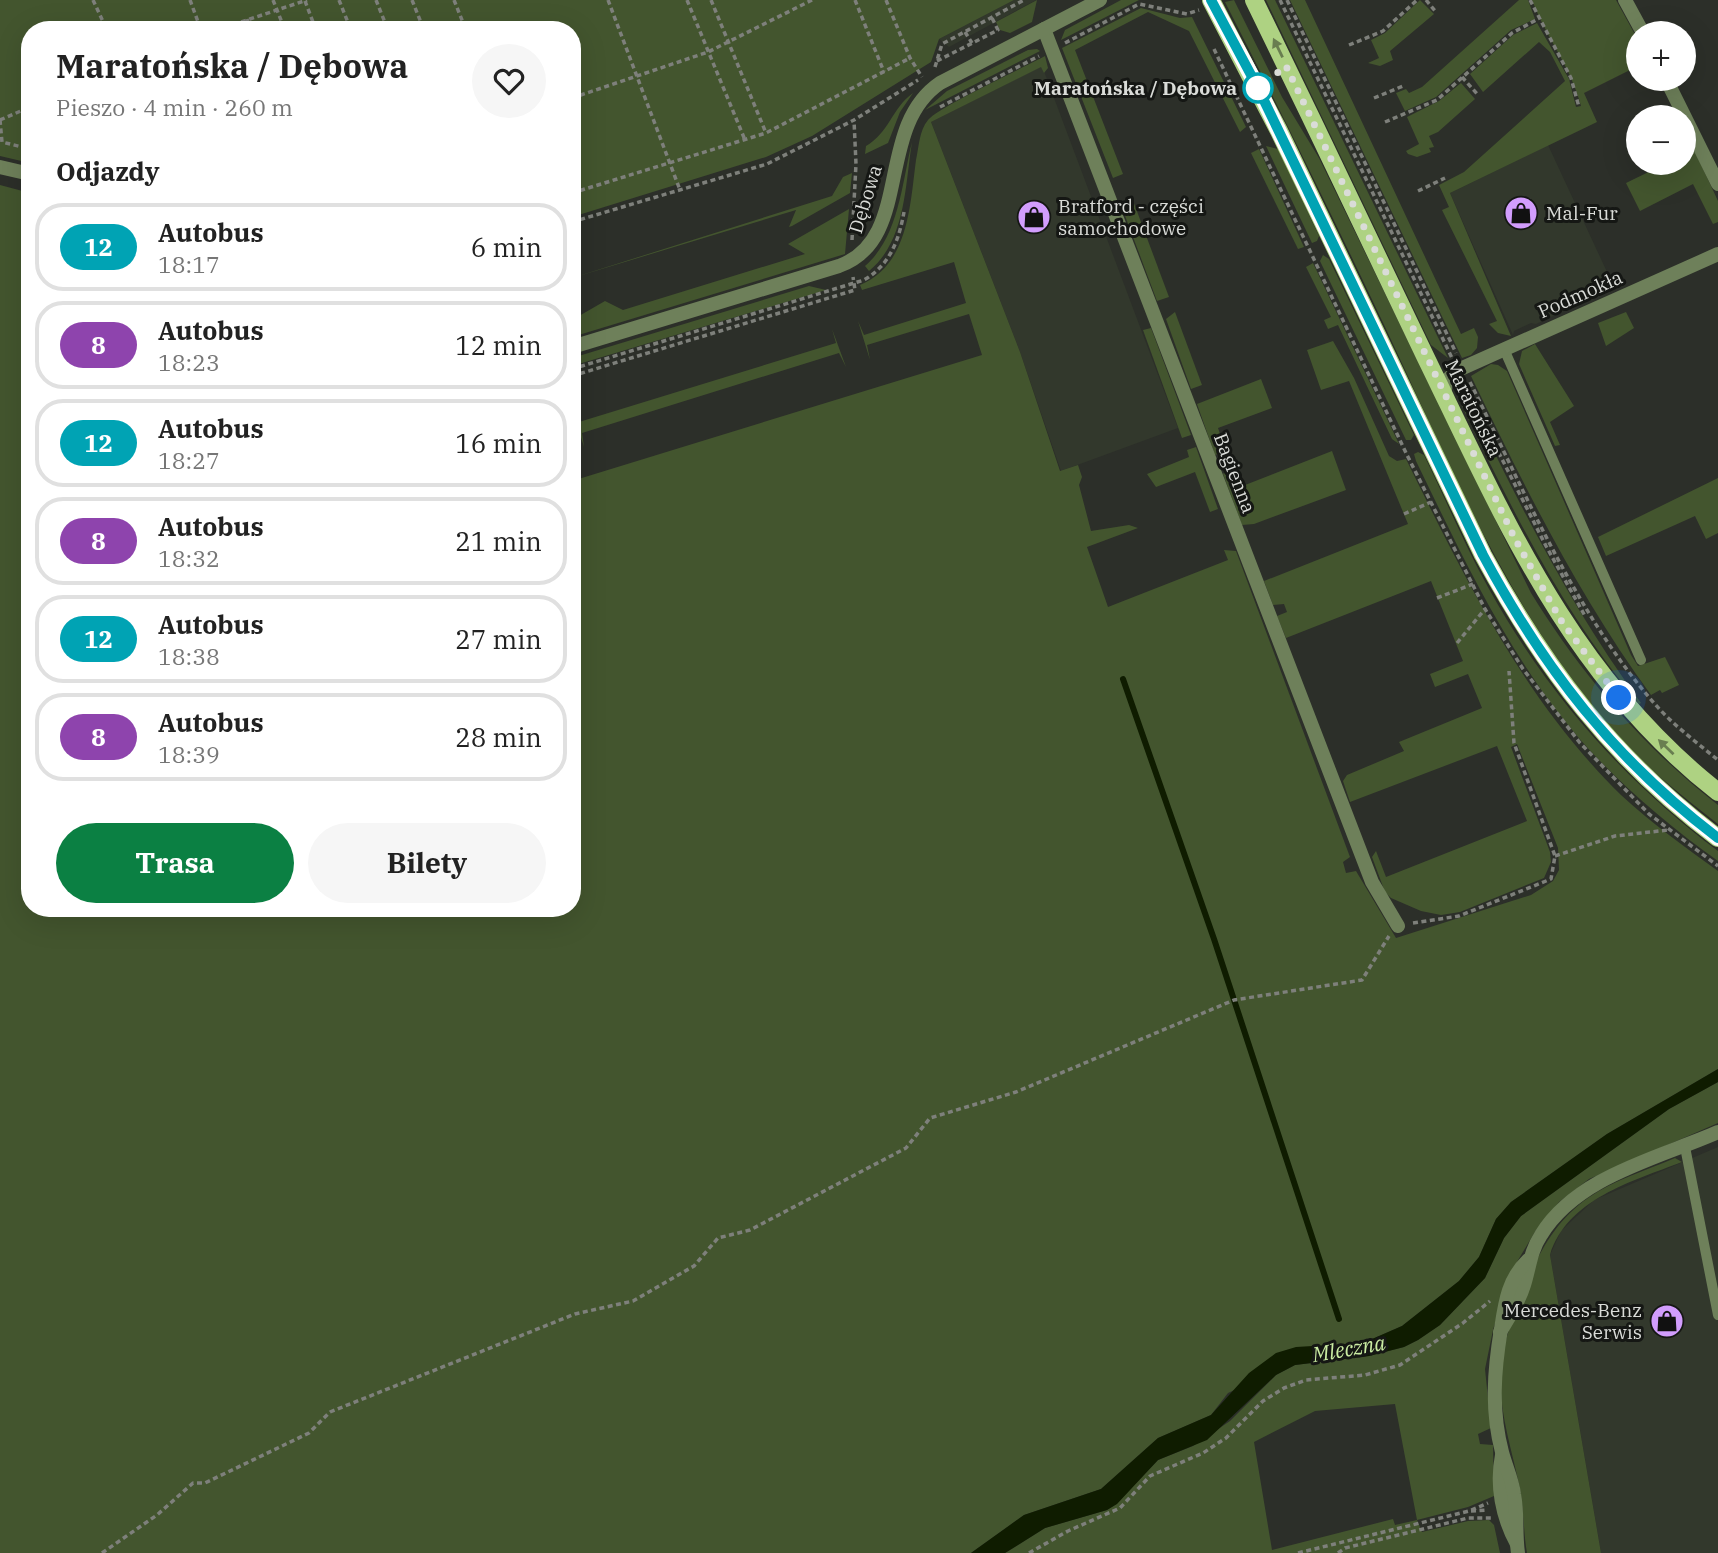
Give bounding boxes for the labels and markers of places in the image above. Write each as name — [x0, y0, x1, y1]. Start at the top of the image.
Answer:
marker: Maratońska / Dębowa — [1243, 73, 1273, 103]
place label: Maratońska / Dębowa — [1034, 76, 1237, 100]
place label: Bratford - części samochodowe — [1058, 194, 1204, 240]
shop icon: Mal-Fur — [1502, 194, 1540, 232]
shop icon: Bratford - części samochodowe — [1015, 198, 1053, 236]
place label: Mal-Fur — [1546, 201, 1618, 225]
place label: Mercedes-Benz Serwis — [1504, 1298, 1642, 1344]
shop icon: Mercedes-Benz Serwis — [1648, 1302, 1686, 1340]

